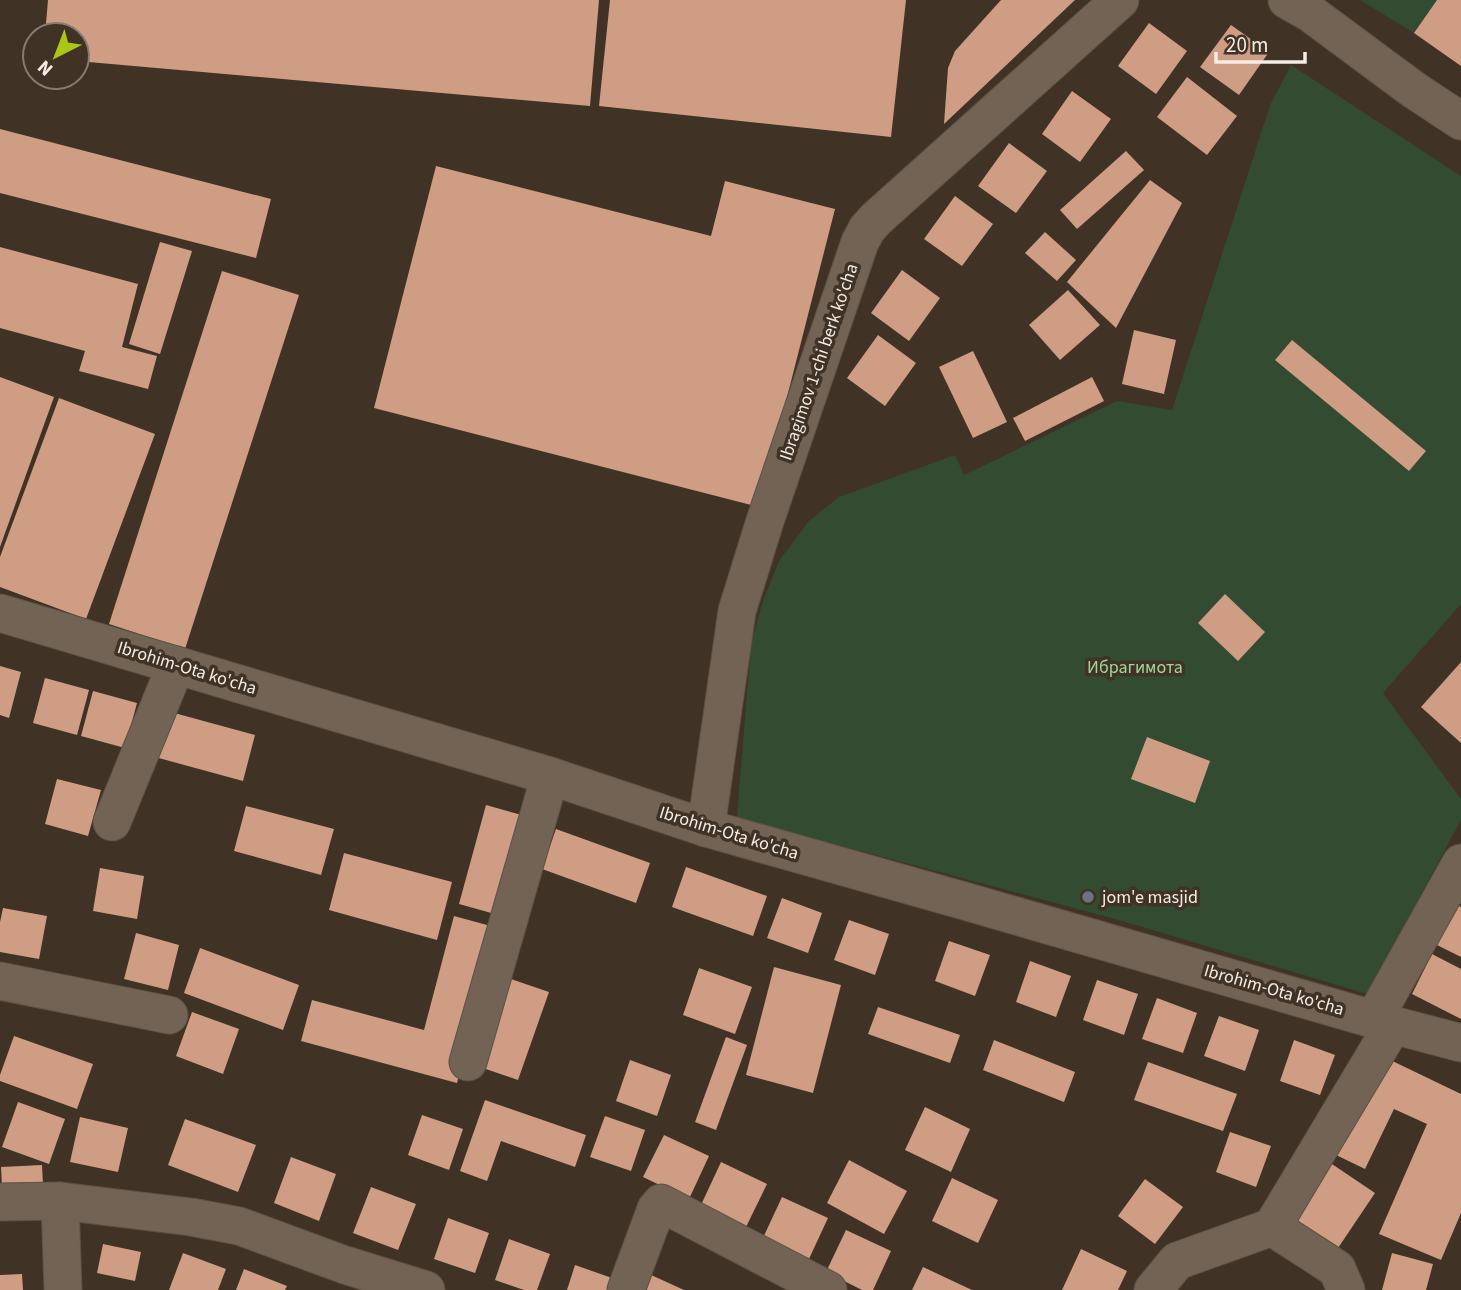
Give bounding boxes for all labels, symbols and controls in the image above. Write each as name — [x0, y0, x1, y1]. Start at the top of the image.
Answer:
north arrow — [21, 21, 91, 91]
scale bar — [1216, 21, 1305, 65]
text: 20 m — [1226, 30, 1268, 60]
text: N — [32, 53, 59, 82]
street label: Ibragimov 1-chi berk ko'cha — [774, 260, 864, 464]
street label: Ibrohim-Ota ko'cha — [114, 635, 260, 701]
park label: Ибрагимота — [1087, 655, 1183, 680]
street label: Ibrohim-Ota ko'cha — [656, 800, 802, 866]
place label: jom'e masjid — [1101, 885, 1198, 910]
marker: jom'e masjid — [1080, 889, 1096, 905]
street label: Ibrohim-Ota ko'cha — [1201, 958, 1347, 1022]

